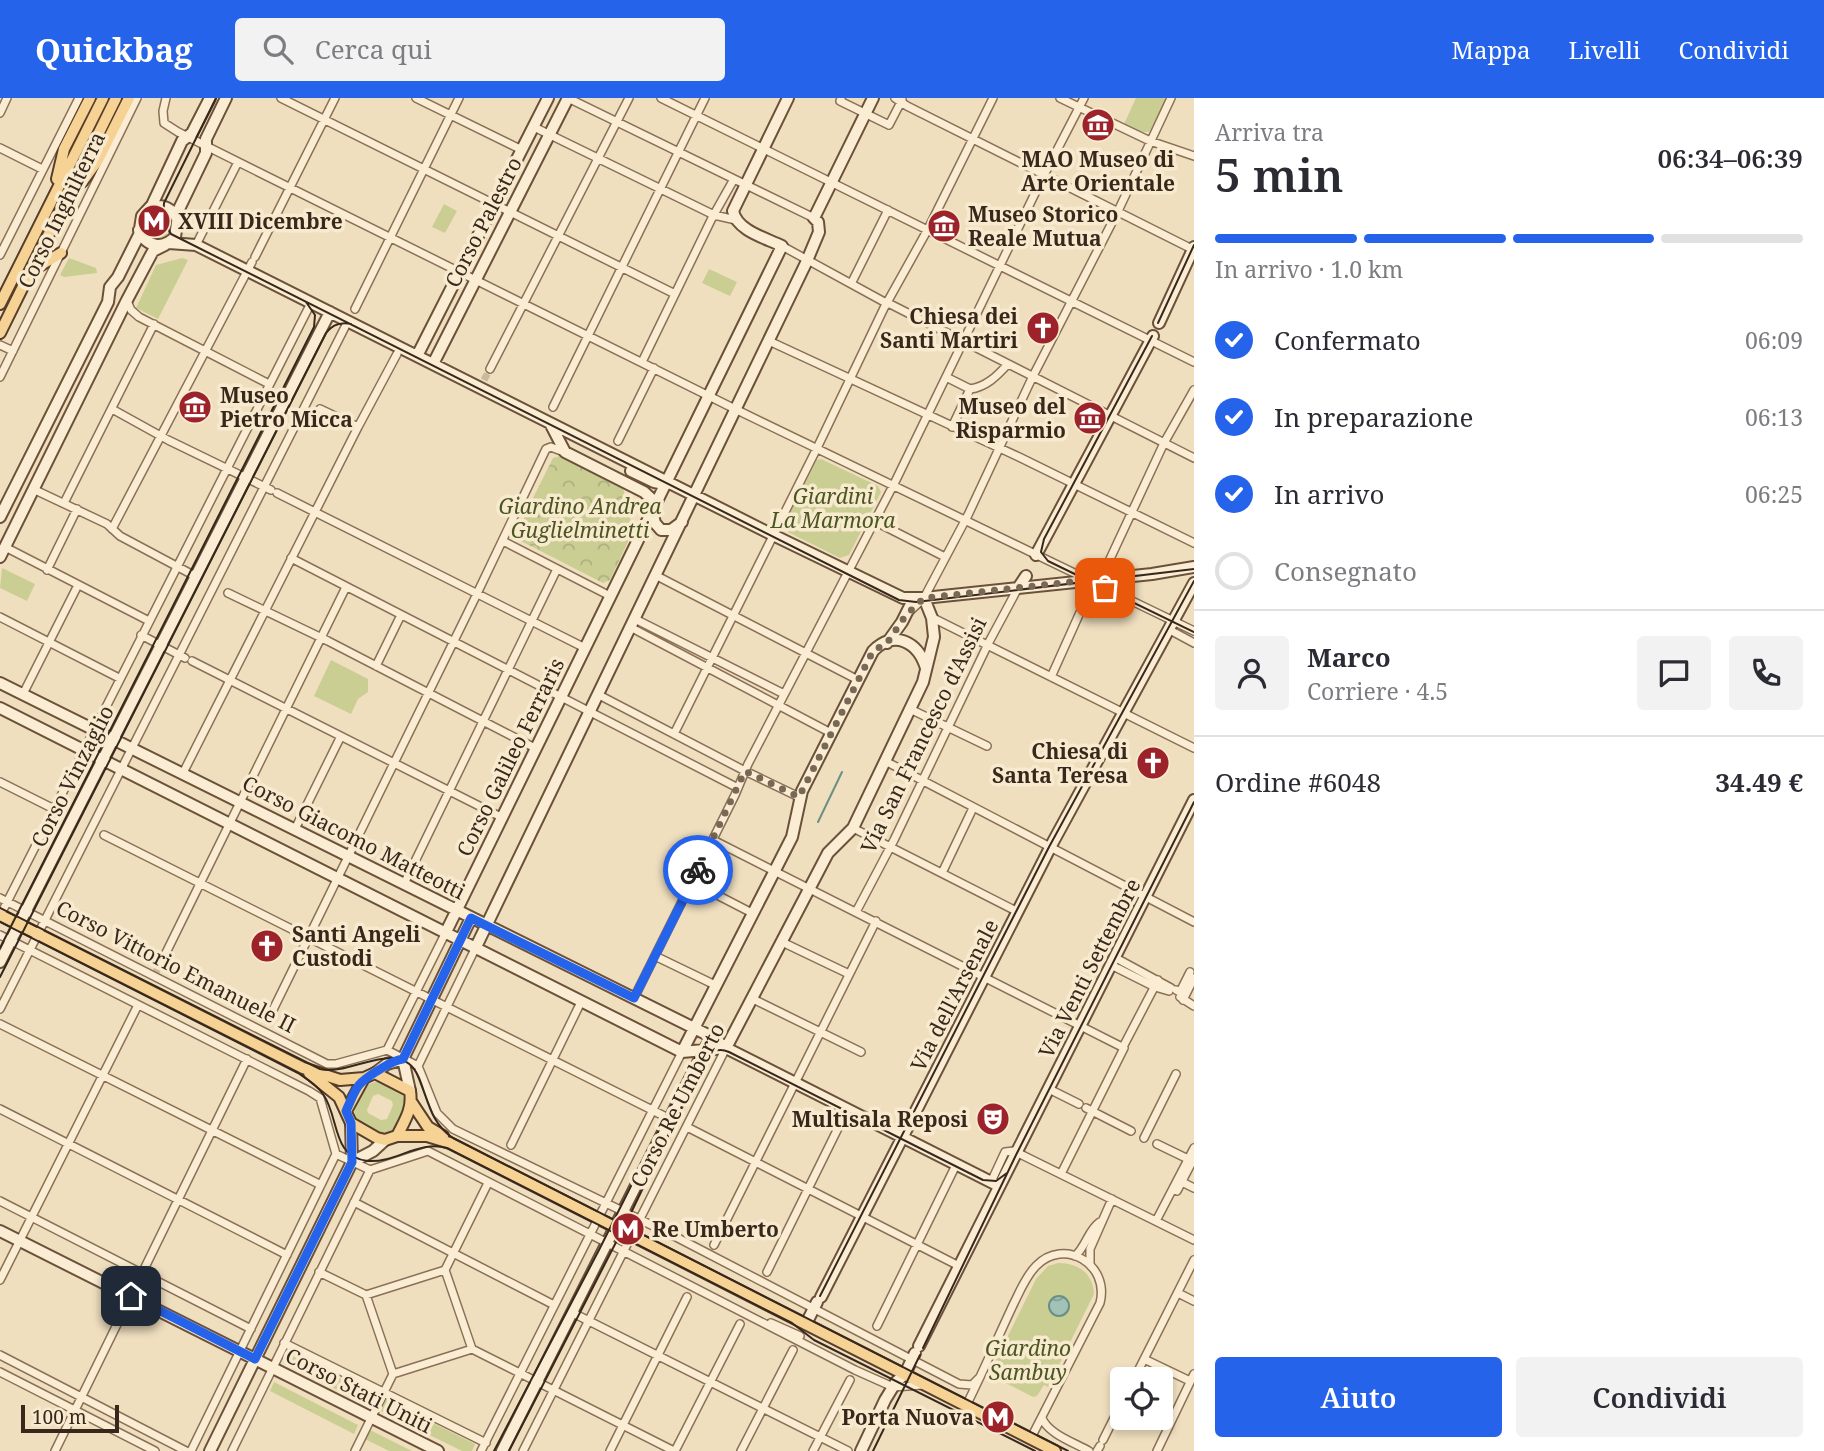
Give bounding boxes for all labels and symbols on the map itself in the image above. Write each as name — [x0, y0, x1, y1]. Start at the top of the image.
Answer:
museum icon: MAO Museo di Arte Orientale — [1079, 106, 1117, 144]
street label: Corso Inghilterra — [11, 127, 111, 293]
place label: MAO Museo di Arte Orientale — [1021, 145, 1175, 197]
street label: Corso Palestro — [438, 152, 528, 292]
place label: Museo Storico Reale Mutua — [968, 200, 1118, 252]
metro station icon: XVIII Dicembre — [135, 202, 173, 240]
place label: XVIII Dicembre — [178, 207, 343, 235]
museum icon: Museo Storico Reale Mutua — [925, 207, 963, 245]
place label: Chiesa dei Santi Martiri — [880, 302, 1019, 354]
church icon: Chiesa dei Santi Martiri — [1024, 309, 1062, 347]
place label: Museo Pietro Micca — [220, 381, 353, 433]
museum icon: Museo Pietro Micca — [176, 388, 214, 426]
place label: Museo del Risparmio — [955, 392, 1067, 444]
museum icon: Museo del Risparmio — [1071, 399, 1109, 437]
park label: Giardini La Marmora — [770, 482, 896, 534]
park label: Giardino Andrea Guglielminetti — [498, 492, 662, 544]
pin — [1075, 558, 1135, 618]
street label: Via San Francesco d'Assisi — [854, 612, 992, 858]
street label: Corso Galileo Ferraris — [450, 653, 570, 861]
street label: Corso Vinzaglio — [24, 700, 120, 852]
place label: Chiesa di Santa Teresa — [992, 737, 1129, 789]
church icon: Chiesa di Santa Teresa — [1134, 744, 1172, 782]
street label: Corso Giacomo Matteotti — [238, 769, 470, 906]
courier — [663, 835, 733, 905]
street label: Via Venti Settembre — [1032, 873, 1146, 1063]
street label: Corso Vittorio Emanuele II — [51, 893, 301, 1039]
street label: Via dell'Arsenale — [904, 914, 1004, 1076]
place label: Santi Angeli Custodi — [292, 920, 421, 972]
church icon: Santi Angeli Custodi — [248, 927, 286, 965]
street label: Corso Re Umberto — [623, 1018, 731, 1192]
theatre icon: Multisala Reposi — [974, 1100, 1012, 1138]
place label: Multisala Reposi — [792, 1105, 969, 1133]
metro station icon: Re Umberto — [609, 1210, 647, 1248]
place label: Re Umberto — [652, 1215, 779, 1243]
pin — [101, 1266, 161, 1326]
park label: Giardino Sambuy — [985, 1334, 1071, 1386]
street label: Corso Stati Uniti — [281, 1341, 438, 1439]
metro station icon: Porta Nuova — [979, 1398, 1017, 1436]
scale bar — [21, 1402, 119, 1434]
place label: Porta Nuova — [841, 1403, 974, 1431]

